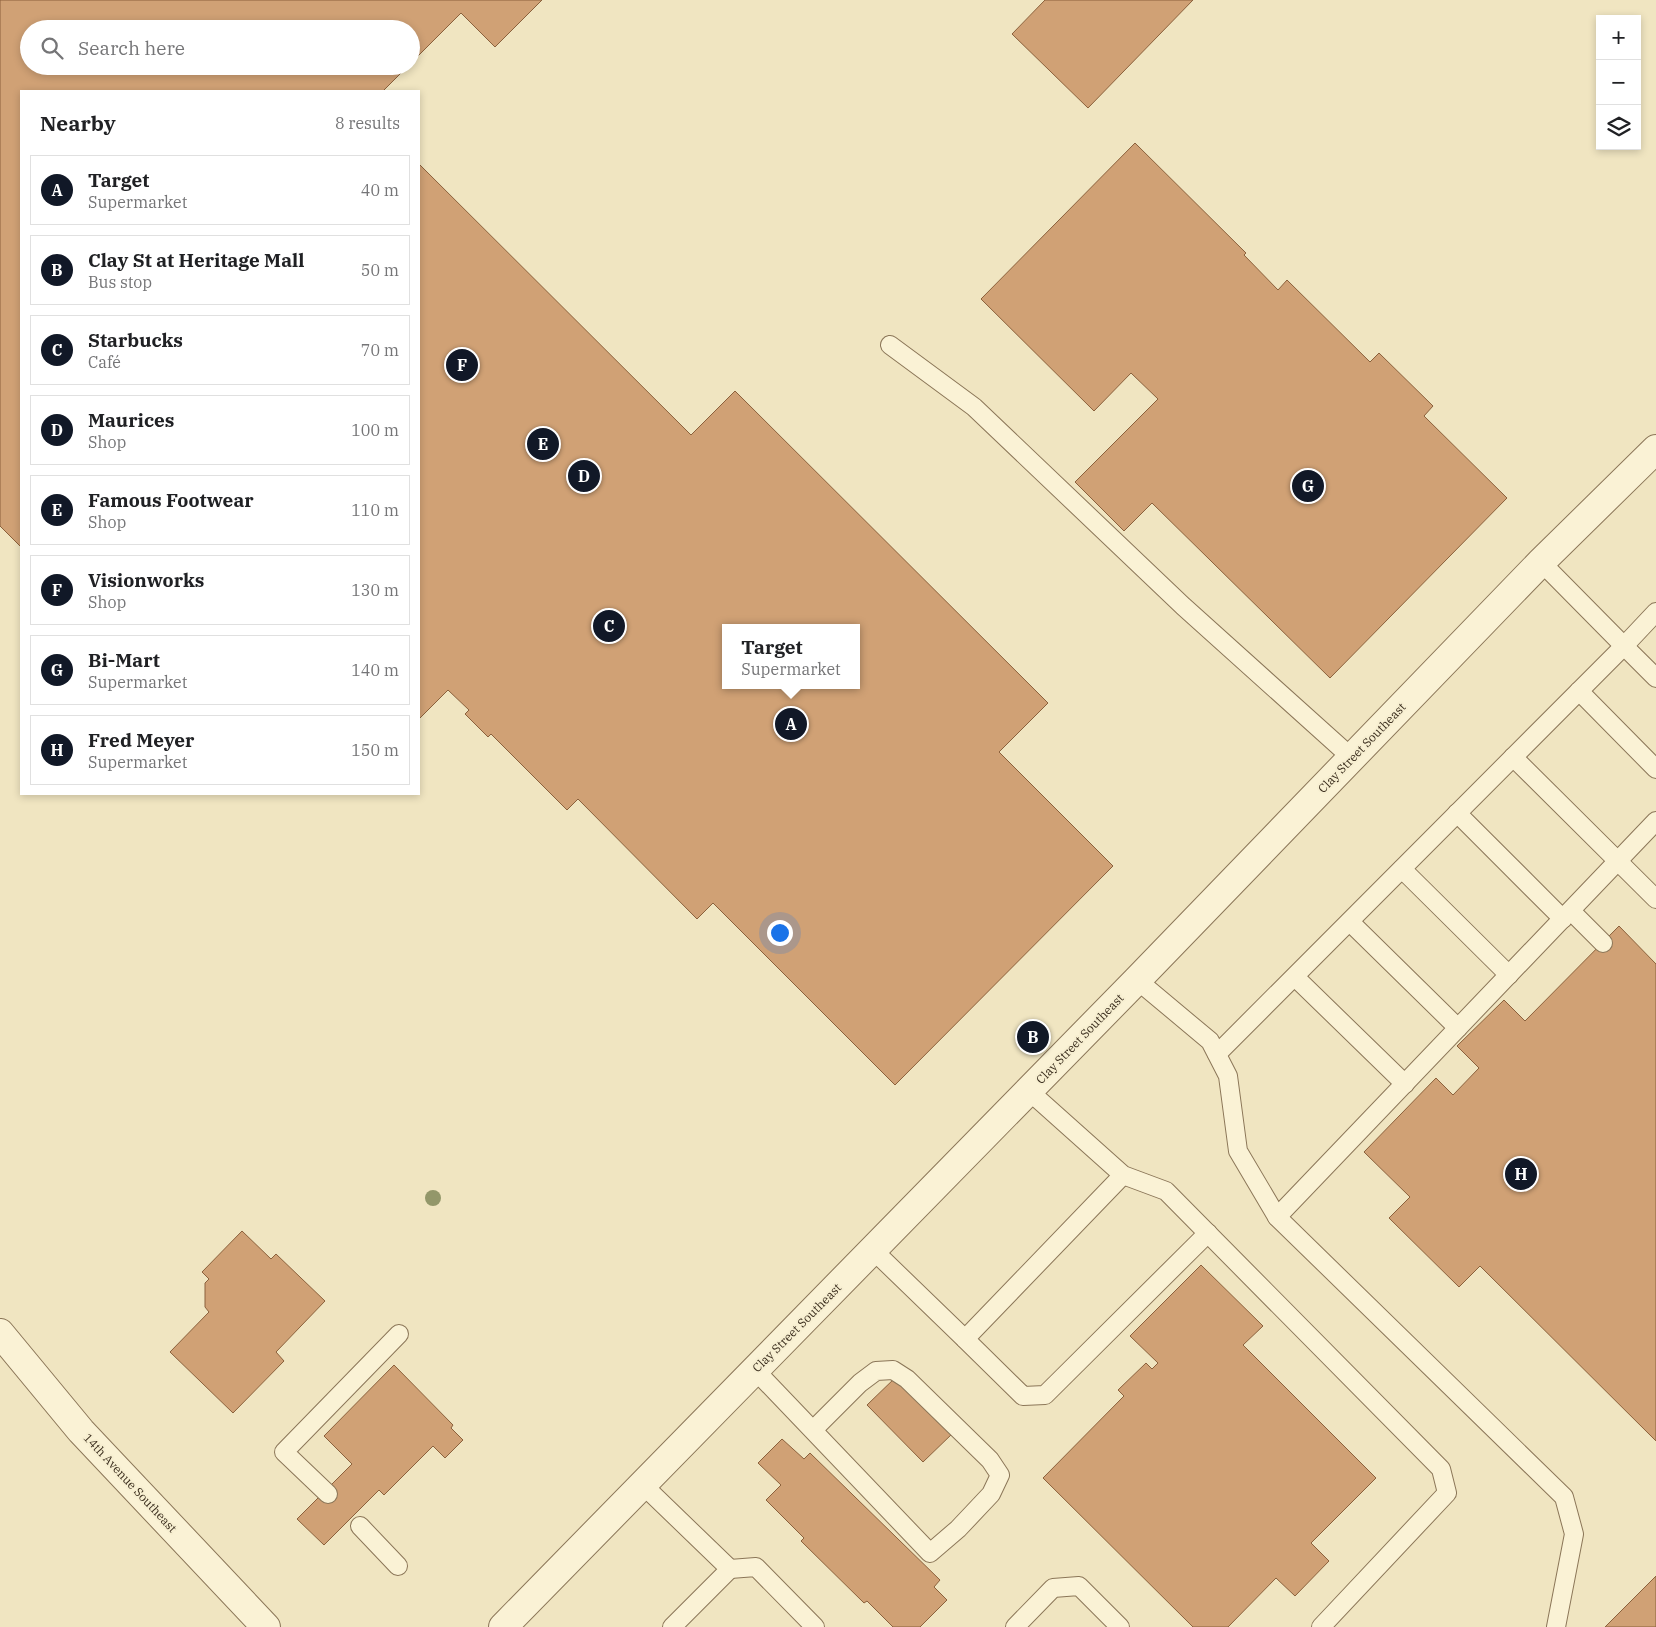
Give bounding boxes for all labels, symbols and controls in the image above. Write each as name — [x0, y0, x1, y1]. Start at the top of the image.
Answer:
map controls — [1596, 15, 1641, 150]
button: + — [1596, 15, 1641, 60]
search box — [20, 20, 420, 75]
icon: search — [38, 34, 66, 62]
text: Search here — [78, 36, 185, 60]
button: − — [1596, 60, 1641, 105]
button: layers — [1596, 105, 1641, 150]
text: Nearby — [40, 109, 116, 137]
text: 8 results — [335, 113, 400, 133]
text: Target — [88, 168, 149, 192]
text: A — [51, 180, 63, 200]
text: 40 m — [361, 180, 399, 200]
text: Supermarket — [88, 192, 187, 212]
text: Clay St at Heritage Mall — [88, 248, 304, 272]
text: B — [51, 260, 63, 280]
text: 50 m — [361, 260, 399, 280]
text: Bus stop — [88, 272, 152, 292]
text: Starbucks — [88, 328, 183, 352]
text: C — [52, 340, 62, 360]
text: 70 m — [361, 340, 399, 360]
pin: F — [446, 346, 478, 384]
text: Café — [88, 352, 121, 372]
text: Maurices — [88, 408, 174, 432]
text: D — [51, 420, 63, 440]
text: 100 m — [351, 420, 399, 440]
pin: E — [527, 425, 559, 463]
text: Shop — [88, 432, 126, 452]
pin: D — [568, 457, 600, 495]
pin: G — [1292, 467, 1324, 505]
text: Famous Footwear — [88, 488, 254, 512]
text: E — [52, 500, 62, 520]
text: 110 m — [351, 500, 399, 520]
text: Shop — [88, 512, 126, 532]
text: Visionworks — [88, 568, 204, 592]
text: F — [52, 580, 62, 600]
text: 130 m — [351, 580, 399, 600]
text: Shop — [88, 592, 126, 612]
pin: C — [593, 607, 625, 645]
popup — [722, 624, 860, 689]
text: Target — [741, 635, 803, 659]
text: Bi-Mart — [88, 648, 160, 672]
text: Supermarket — [741, 659, 841, 679]
text: G — [51, 660, 63, 680]
text: 140 m — [351, 660, 399, 680]
text: Supermarket — [88, 672, 187, 692]
street label: Clay Street Southeast — [1315, 699, 1409, 796]
pin: A — [775, 705, 807, 743]
text: Fred Meyer — [88, 728, 194, 752]
text: H — [51, 740, 64, 760]
text: 150 m — [351, 740, 399, 760]
text: Supermarket — [88, 752, 187, 772]
your location — [767, 920, 793, 946]
street label: Clay Street Southeast — [1033, 990, 1127, 1087]
pin: B — [1017, 1018, 1049, 1056]
pin: H — [1505, 1155, 1537, 1193]
street label: Clay Street Southeast — [749, 1280, 844, 1375]
street label: 14th Avenue Southeast — [81, 1430, 180, 1535]

